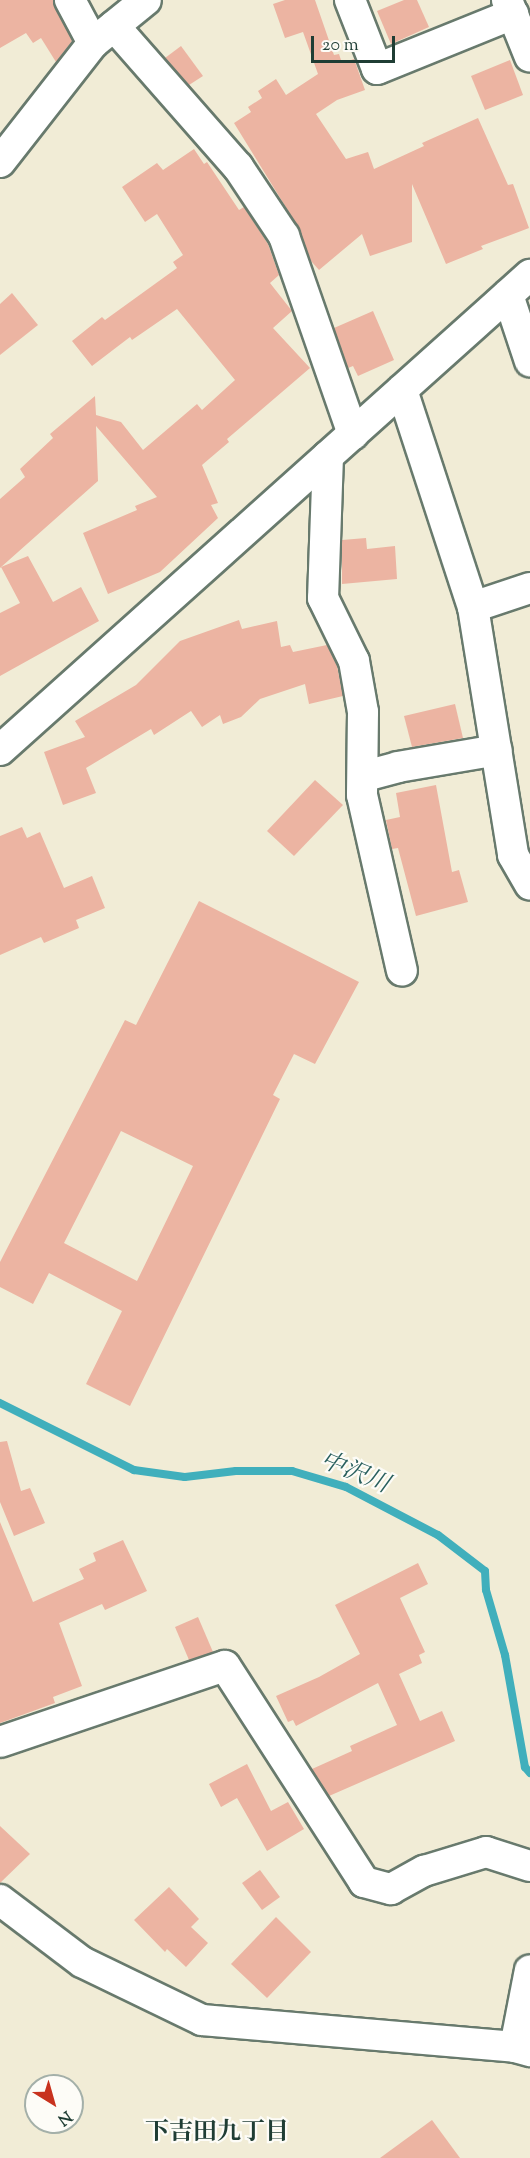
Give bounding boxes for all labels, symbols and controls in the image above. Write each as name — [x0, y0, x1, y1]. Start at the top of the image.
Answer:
scale bar — [314, 24, 398, 62]
text: 20 m — [322, 33, 359, 59]
water label: 中沢川 — [315, 1447, 393, 1501]
north arrow — [24, 2074, 84, 2134]
text: N — [52, 2104, 76, 2130]
district label: 下吉田九丁目 — [145, 2120, 289, 2148]

